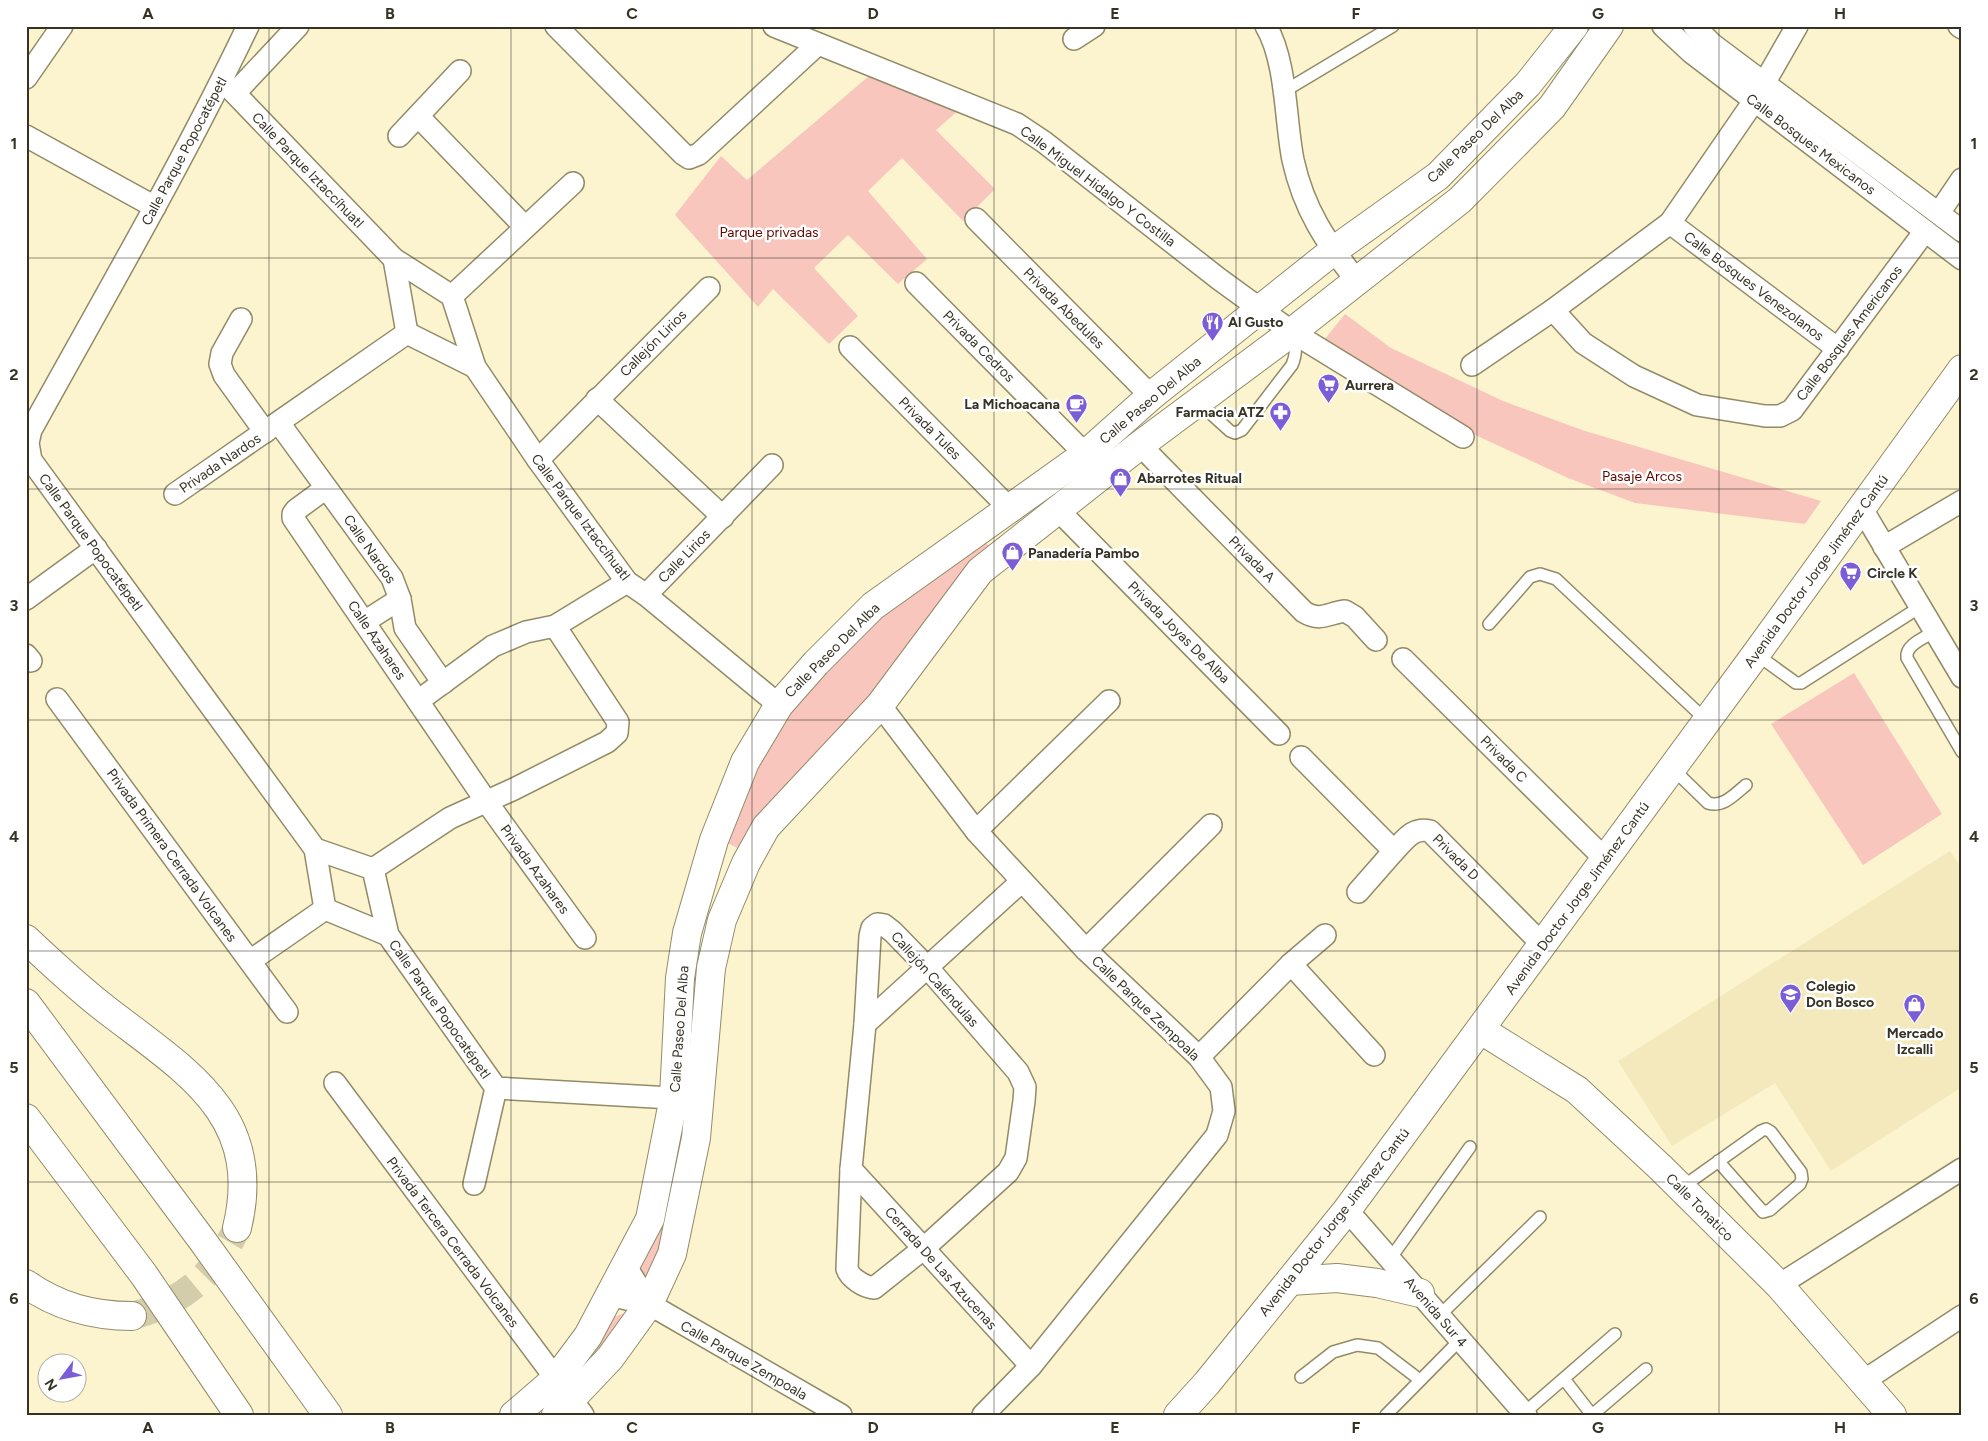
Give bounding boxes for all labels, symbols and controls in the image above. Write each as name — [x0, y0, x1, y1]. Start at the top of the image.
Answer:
text: A — [142, 4, 154, 23]
text: B — [385, 4, 395, 23]
text: C — [626, 4, 638, 23]
text: D — [867, 4, 879, 23]
text: E — [1110, 4, 1120, 23]
text: F — [1352, 4, 1361, 23]
text: G — [1592, 4, 1604, 23]
text: H — [1834, 4, 1846, 23]
street label: Calle Parque Popocatépetl — [138, 74, 231, 228]
street label: Calle Paseo Del Alba — [1424, 86, 1527, 187]
street label: Calle Bosques Mexicanos — [1743, 90, 1879, 199]
street label: Calle Parque Iztaccíhuatl — [248, 109, 367, 232]
street label: Calle Miguel Hidalgo Y Costilla — [1017, 122, 1179, 250]
text: 1 — [11, 134, 17, 153]
text: 1 — [1971, 134, 1977, 153]
park label: Parque privadas — [719, 224, 819, 241]
street label: Calle Bosques Venezolanos — [1680, 228, 1827, 345]
street label: Calle Bosques Americanos — [1793, 262, 1906, 404]
street label: Privada Abedules — [1020, 264, 1108, 352]
street label: Callejón Lirios — [616, 306, 690, 380]
street label: Privada Cedros — [939, 307, 1018, 386]
restaurant icon: Al Gusto — [1200, 310, 1224, 341]
place label: Al Gusto — [1228, 314, 1283, 331]
street label: Calle Paseo Del Alba — [1096, 353, 1204, 448]
text: 2 — [9, 365, 19, 384]
text: 2 — [1969, 365, 1979, 384]
supermarket icon: Aurrera — [1317, 373, 1341, 404]
place label: Aurrera — [1345, 377, 1394, 394]
cafe icon: La Michoacana — [1064, 392, 1088, 423]
street label: Privada Tules — [895, 394, 964, 463]
place label: La Michoacana — [964, 396, 1060, 413]
pharmacy icon: Farmacia ATZ — [1268, 400, 1292, 431]
place label: Farmacia ATZ — [1175, 404, 1264, 421]
street label: Privada Nardos — [176, 430, 264, 497]
street label: Calle Parque Iztaccíhuatl — [527, 451, 634, 584]
shop icon: Abarrotes Ritual — [1109, 466, 1133, 497]
park label: Pasaje Arcos — [1602, 468, 1682, 485]
street label: Calle Parque Popocatépetl — [35, 470, 146, 614]
place label: Abarrotes Ritual — [1137, 470, 1242, 487]
street label: Avenida Doctor Jorge Jiménez Cantú — [1741, 472, 1892, 671]
street label: Calle Nardos — [340, 512, 400, 587]
street label: Calle Lirios — [655, 526, 714, 587]
street label: Privada A — [1225, 533, 1279, 586]
shop icon: Panadería Pambo — [1000, 541, 1024, 572]
place label: Panadería Pambo — [1028, 545, 1139, 562]
supermarket icon: Circle K — [1839, 561, 1863, 592]
place label: Circle K — [1867, 565, 1918, 582]
street label: Privada Joyas De Alba — [1124, 578, 1233, 687]
text: 3 — [10, 596, 19, 615]
text: 3 — [1970, 596, 1979, 615]
street label: Calle Azahares — [344, 597, 409, 683]
street label: Calle Paseo Del Alba — [781, 599, 883, 701]
street label: Privada C — [1477, 732, 1531, 786]
street label: Privada Primera Cerrada Volcanes — [103, 765, 240, 945]
street label: Avenida Doctor Jorge Jiménez Cantú — [1502, 799, 1653, 998]
street label: Privada Azahares — [496, 821, 573, 917]
text: 4 — [9, 827, 19, 846]
text: 4 — [1969, 827, 1979, 846]
street label: Privada D — [1429, 831, 1482, 884]
street label: Callejón Caléndulas — [887, 928, 982, 1031]
street label: Calle Parque Popocatépetl — [385, 937, 494, 1082]
street label: Calle Parque Zempoala — [1088, 952, 1203, 1064]
street label: Calle Paseo Del Alba — [667, 965, 692, 1093]
place label: Colegio Don Bosco — [1806, 978, 1874, 1011]
school or university icon: Colegio Don Bosco — [1778, 982, 1802, 1013]
shop icon: Mercado Izcalli — [1903, 993, 1927, 1024]
place label: Mercado Izcalli — [1887, 1025, 1943, 1058]
text: 5 — [9, 1058, 19, 1077]
text: 5 — [1969, 1058, 1979, 1077]
street label: Avenida Doctor Jorge Jiménez Cantú — [1256, 1125, 1413, 1320]
street label: Privada Tercera Cerrada Volcanes — [383, 1154, 522, 1331]
street label: Calle Tonatico — [1662, 1170, 1737, 1245]
street label: Cerrada De Las Azucenas — [881, 1204, 1000, 1333]
street label: Avenida Sur 4 — [1401, 1274, 1471, 1351]
text: 6 — [9, 1289, 19, 1308]
text: 6 — [1969, 1289, 1979, 1308]
street label: Calle Parque Zempoala — [677, 1317, 810, 1404]
north arrow — [38, 1354, 88, 1404]
text: N — [41, 1376, 61, 1394]
text: A — [142, 1418, 154, 1437]
text: B — [385, 1418, 395, 1437]
text: C — [626, 1418, 638, 1437]
text: D — [867, 1418, 879, 1437]
text: E — [1110, 1418, 1120, 1437]
text: F — [1352, 1418, 1361, 1437]
text: G — [1592, 1418, 1604, 1437]
text: H — [1834, 1418, 1846, 1437]

